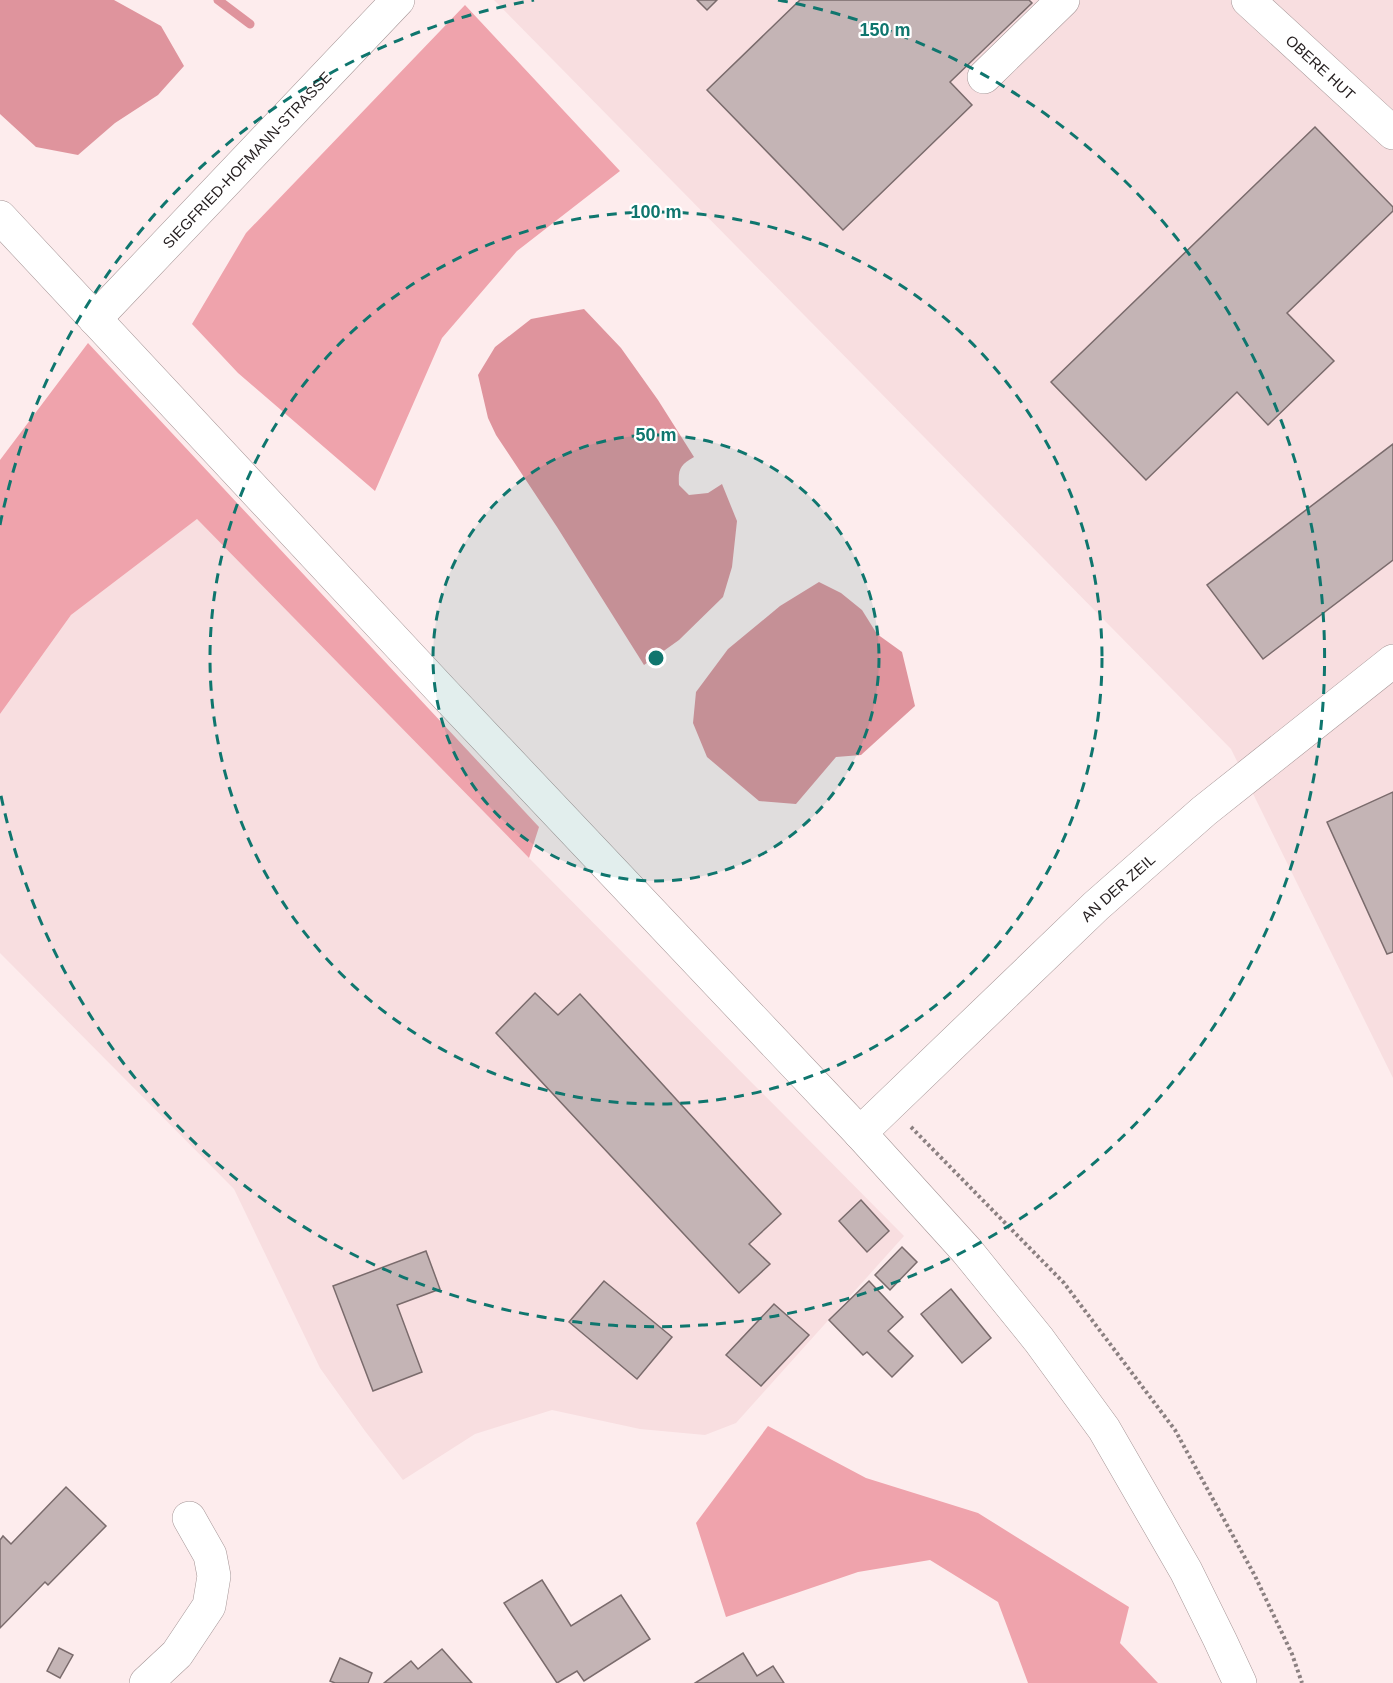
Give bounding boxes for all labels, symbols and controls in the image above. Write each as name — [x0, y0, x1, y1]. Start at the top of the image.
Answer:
text: 150 m — [859, 20, 911, 40]
street label: OBERE HUT — [1283, 31, 1359, 103]
street label: SIEGFRIED-HOFMANN-STRASSE — [159, 68, 334, 251]
text: 100 m — [630, 202, 682, 222]
text: 50 m — [635, 425, 677, 445]
centre of rings — [646, 648, 666, 668]
street label: AN DER ZEIL — [1077, 850, 1158, 924]

